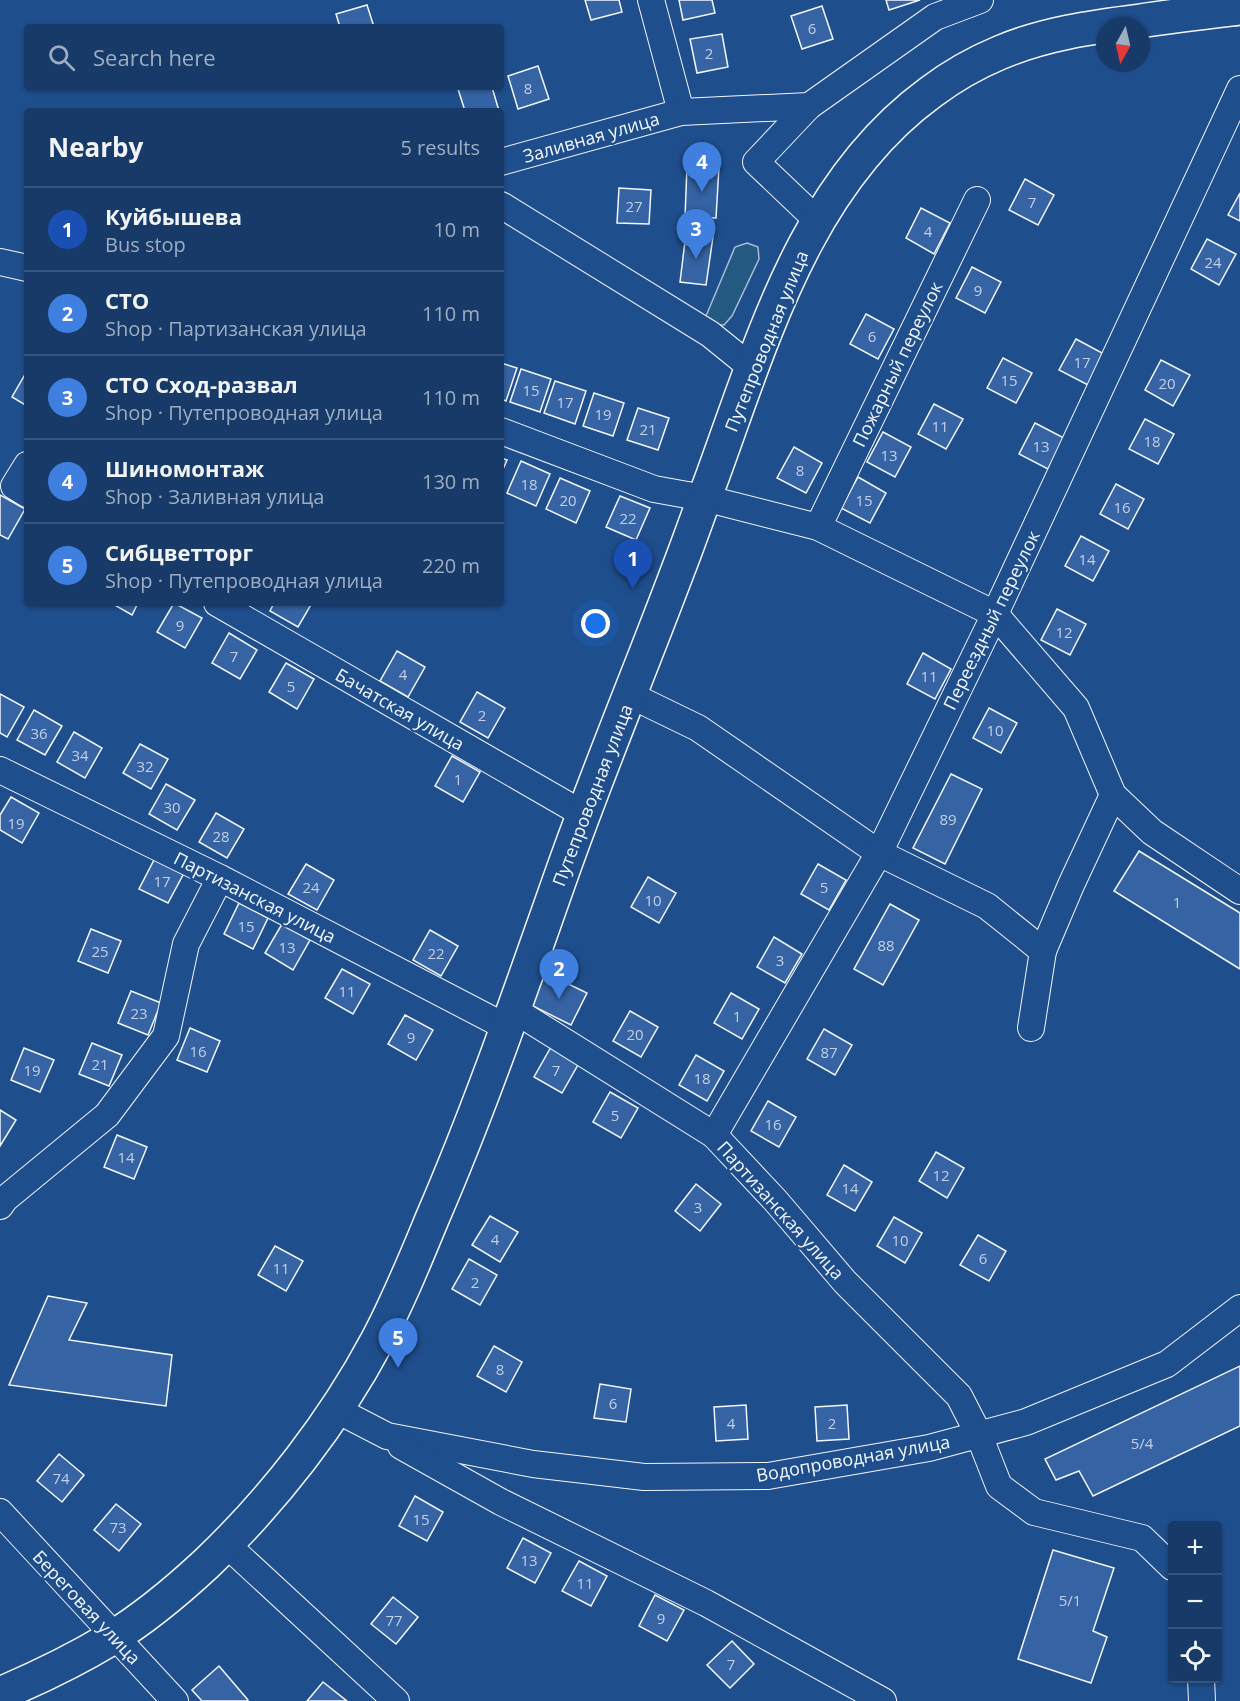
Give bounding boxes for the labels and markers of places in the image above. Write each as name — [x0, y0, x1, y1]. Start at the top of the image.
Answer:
pin: 4 — [682, 142, 722, 192]
pin: 3 — [676, 210, 716, 259]
pin: 1 — [614, 540, 652, 589]
pin: 2 — [540, 950, 578, 999]
pin: 5 — [378, 1318, 418, 1368]

